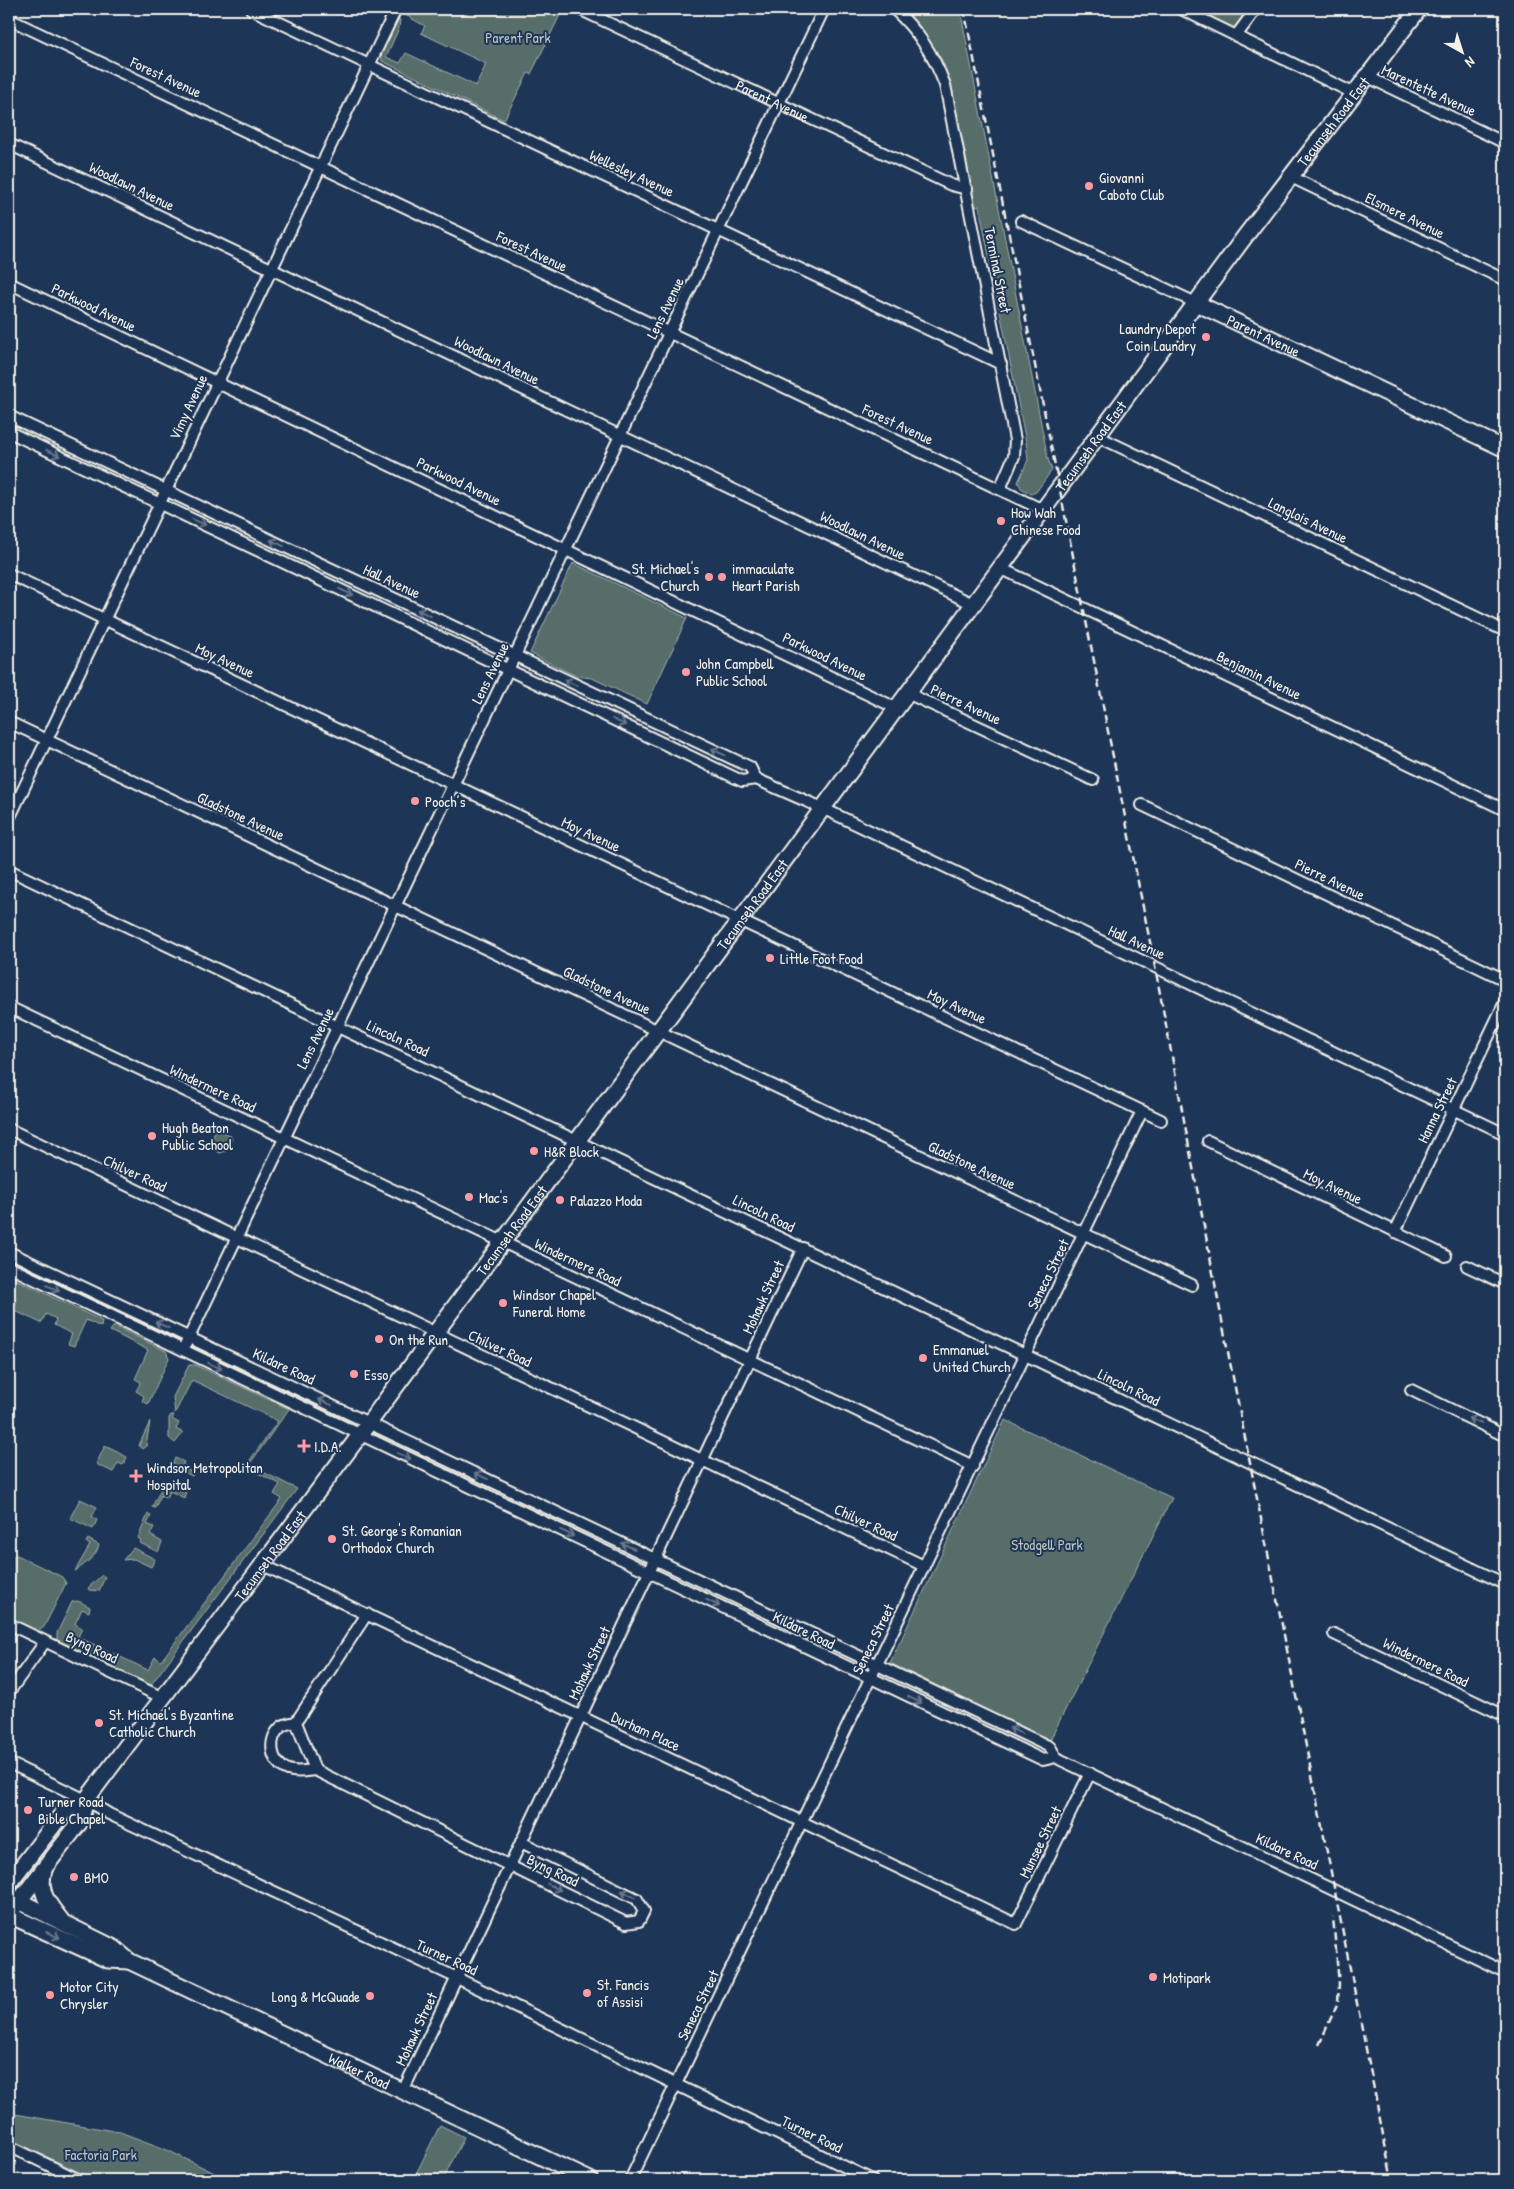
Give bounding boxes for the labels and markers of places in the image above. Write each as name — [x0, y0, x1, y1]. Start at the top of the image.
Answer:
place label: Giovanni Caboto Club — [1099, 167, 1164, 205]
marker: Giovanni Caboto Club — [1083, 180, 1095, 192]
place label: Laundry Depot Coin Laundry — [1120, 318, 1197, 356]
marker: Laundry Depot Coin Laundry — [1200, 331, 1212, 343]
place label: How Wah Chinese Food — [1011, 502, 1081, 540]
marker: How Wah Chinese Food — [995, 515, 1007, 527]
place label: St. Michael's Church — [632, 558, 699, 596]
place label: immaculate Heart Parish — [732, 558, 800, 596]
marker: St. Michael's Church — [703, 571, 715, 583]
marker: immaculate Heart Parish — [716, 571, 728, 583]
place label: John Campbell Public School — [696, 653, 774, 691]
marker: John Campbell Public School — [680, 666, 692, 678]
place label: Pooch’s — [425, 791, 466, 812]
marker: Pooch’s — [409, 795, 421, 807]
place label: Little Foot Food — [780, 948, 863, 969]
marker: Little Foot Food — [764, 952, 776, 964]
place label: Hugh Beaton Public School — [162, 1117, 233, 1155]
marker: Hugh Beaton Public School — [146, 1130, 158, 1142]
place label: H&R Block — [544, 1141, 599, 1162]
marker: H&R Block — [528, 1145, 540, 1157]
place label: Mac's — [479, 1187, 508, 1208]
place label: Palazzo Moda — [570, 1190, 642, 1211]
marker: Mac's — [463, 1191, 475, 1203]
marker: Palazzo Moda — [554, 1194, 566, 1206]
place label: Windsor Chapel Funeral Home — [512, 1284, 596, 1322]
marker: Windsor Chapel Funeral Home — [497, 1297, 509, 1309]
place label: On the Run — [389, 1329, 448, 1350]
marker: On the Run — [373, 1333, 385, 1345]
place label: Emmanuel United Church — [933, 1339, 1010, 1377]
marker: Emmanuel United Church — [917, 1352, 929, 1364]
place label: Esso — [364, 1364, 388, 1385]
marker: Esso — [348, 1368, 360, 1380]
place label: I.D.A. — [314, 1436, 342, 1457]
marker: I.D.A. — [298, 1440, 310, 1452]
place label: Windsor Metropolitan Hospital — [147, 1457, 263, 1495]
marker: Windsor Metropolitan Hospital — [129, 1469, 143, 1483]
place label: St. George's Romanian Orthodox Church — [342, 1520, 462, 1558]
marker: St. George's Romanian Orthodox Church — [326, 1533, 338, 1545]
place label: St. Michael's Byzantine Catholic Church — [109, 1704, 234, 1742]
marker: St. Michael's Byzantine Catholic Church — [93, 1717, 105, 1729]
place label: Turner Road Bible Chapel — [38, 1791, 105, 1829]
marker: Turner Road Bible Chapel — [22, 1804, 34, 1816]
place label: BMO — [84, 1867, 109, 1888]
marker: BMO — [68, 1871, 80, 1883]
place label: Motipark — [1163, 1967, 1211, 1988]
marker: Motipark — [1147, 1971, 1159, 1983]
place label: St. Fancis of Assisi — [597, 1974, 649, 2012]
place label: Motor City Chrysler — [60, 1976, 119, 2014]
place label: Long & McQuade — [272, 1986, 360, 2007]
marker: St. Fancis of Assisi — [581, 1987, 593, 1999]
marker: Motor City Chrysler — [44, 1989, 56, 2001]
marker: Long & McQuade — [364, 1990, 376, 2002]

